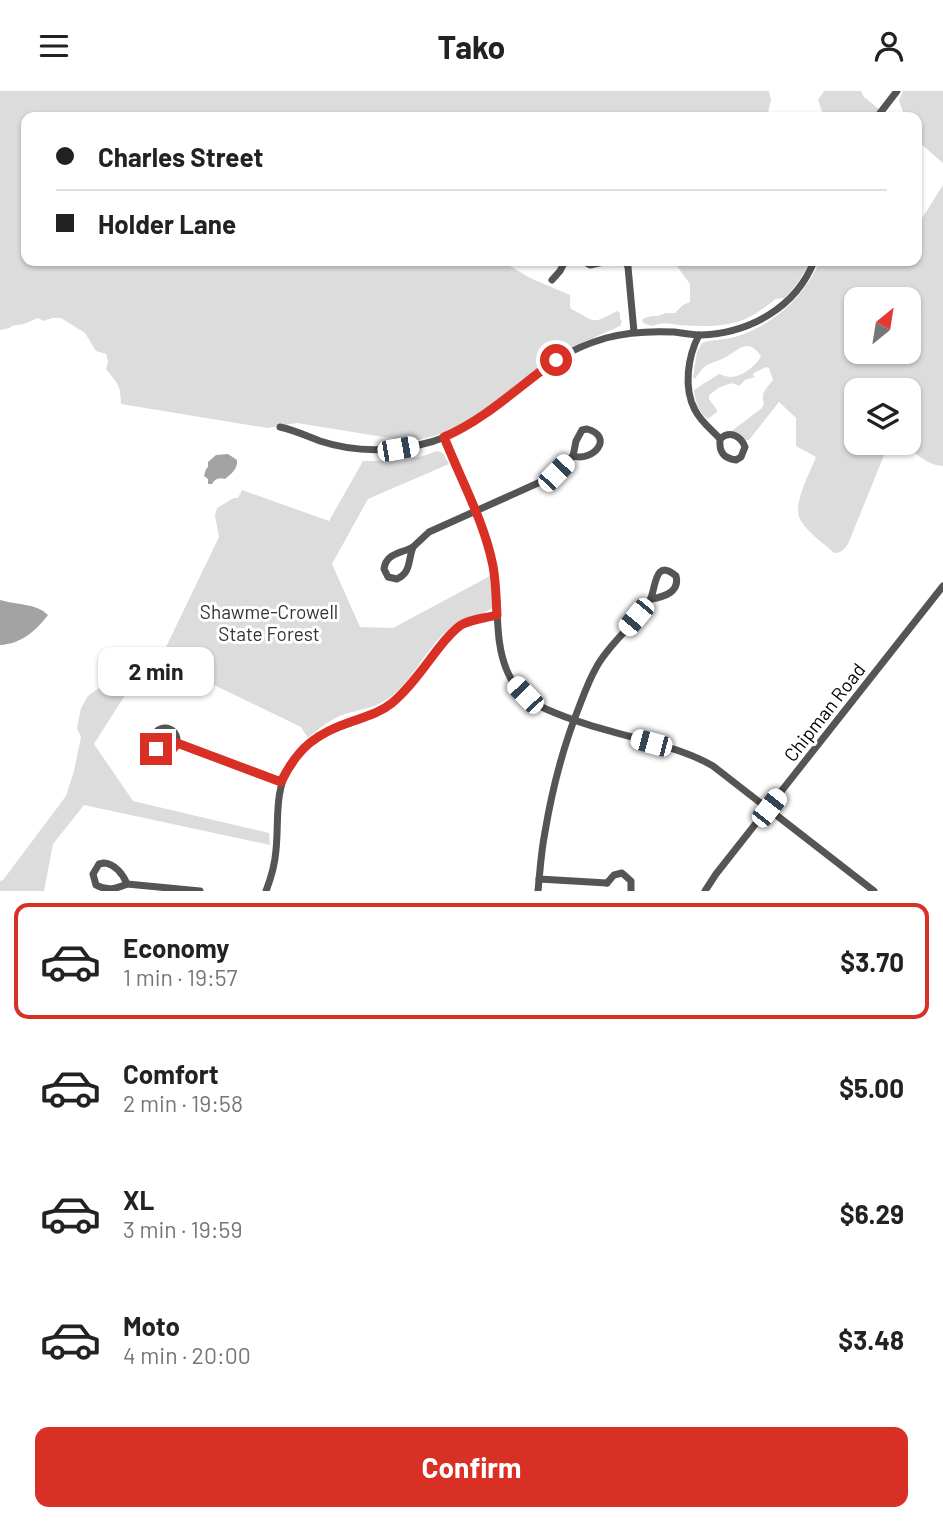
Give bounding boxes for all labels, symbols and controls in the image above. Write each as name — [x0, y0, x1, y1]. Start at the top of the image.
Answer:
icon: menu — [35, 27, 73, 65]
text: Tako — [438, 27, 505, 65]
icon: person — [870, 27, 908, 65]
text: Charles Street — [98, 141, 263, 172]
text: Holder Lane — [98, 208, 236, 239]
north arrow — [844, 287, 920, 364]
map controls — [844, 287, 921, 455]
route start — [540, 344, 572, 376]
button: layers — [844, 378, 921, 455]
car — [376, 435, 421, 463]
car — [534, 451, 579, 495]
car — [615, 594, 658, 640]
park label: Shawme-Crowell State Forest — [200, 600, 338, 645]
callout: 2 min — [98, 647, 214, 697]
text: 2 min — [128, 657, 184, 685]
street label: Chipman Road — [778, 658, 870, 766]
car — [503, 673, 548, 717]
car — [628, 727, 675, 759]
route end — [140, 733, 172, 765]
car — [748, 785, 791, 831]
icon: car — [39, 930, 102, 993]
text: Economy — [123, 932, 229, 963]
text: $3.70 — [840, 946, 904, 977]
text: 1 min · 19:57 — [123, 963, 238, 991]
icon: car — [39, 1056, 102, 1119]
text: Comfort — [123, 1058, 219, 1089]
text: $5.00 — [839, 1072, 904, 1103]
text: 2 min · 19:58 — [123, 1089, 243, 1117]
icon: car — [39, 1182, 102, 1245]
text: XL — [123, 1184, 154, 1215]
text: $6.29 — [840, 1198, 904, 1229]
text: 3 min · 19:59 — [123, 1215, 242, 1243]
icon: car — [39, 1308, 102, 1371]
text: Moto — [123, 1310, 180, 1341]
text: $3.48 — [838, 1324, 904, 1355]
text: 4 min · 20:00 — [123, 1341, 251, 1369]
button: Confirm — [35, 1427, 908, 1507]

